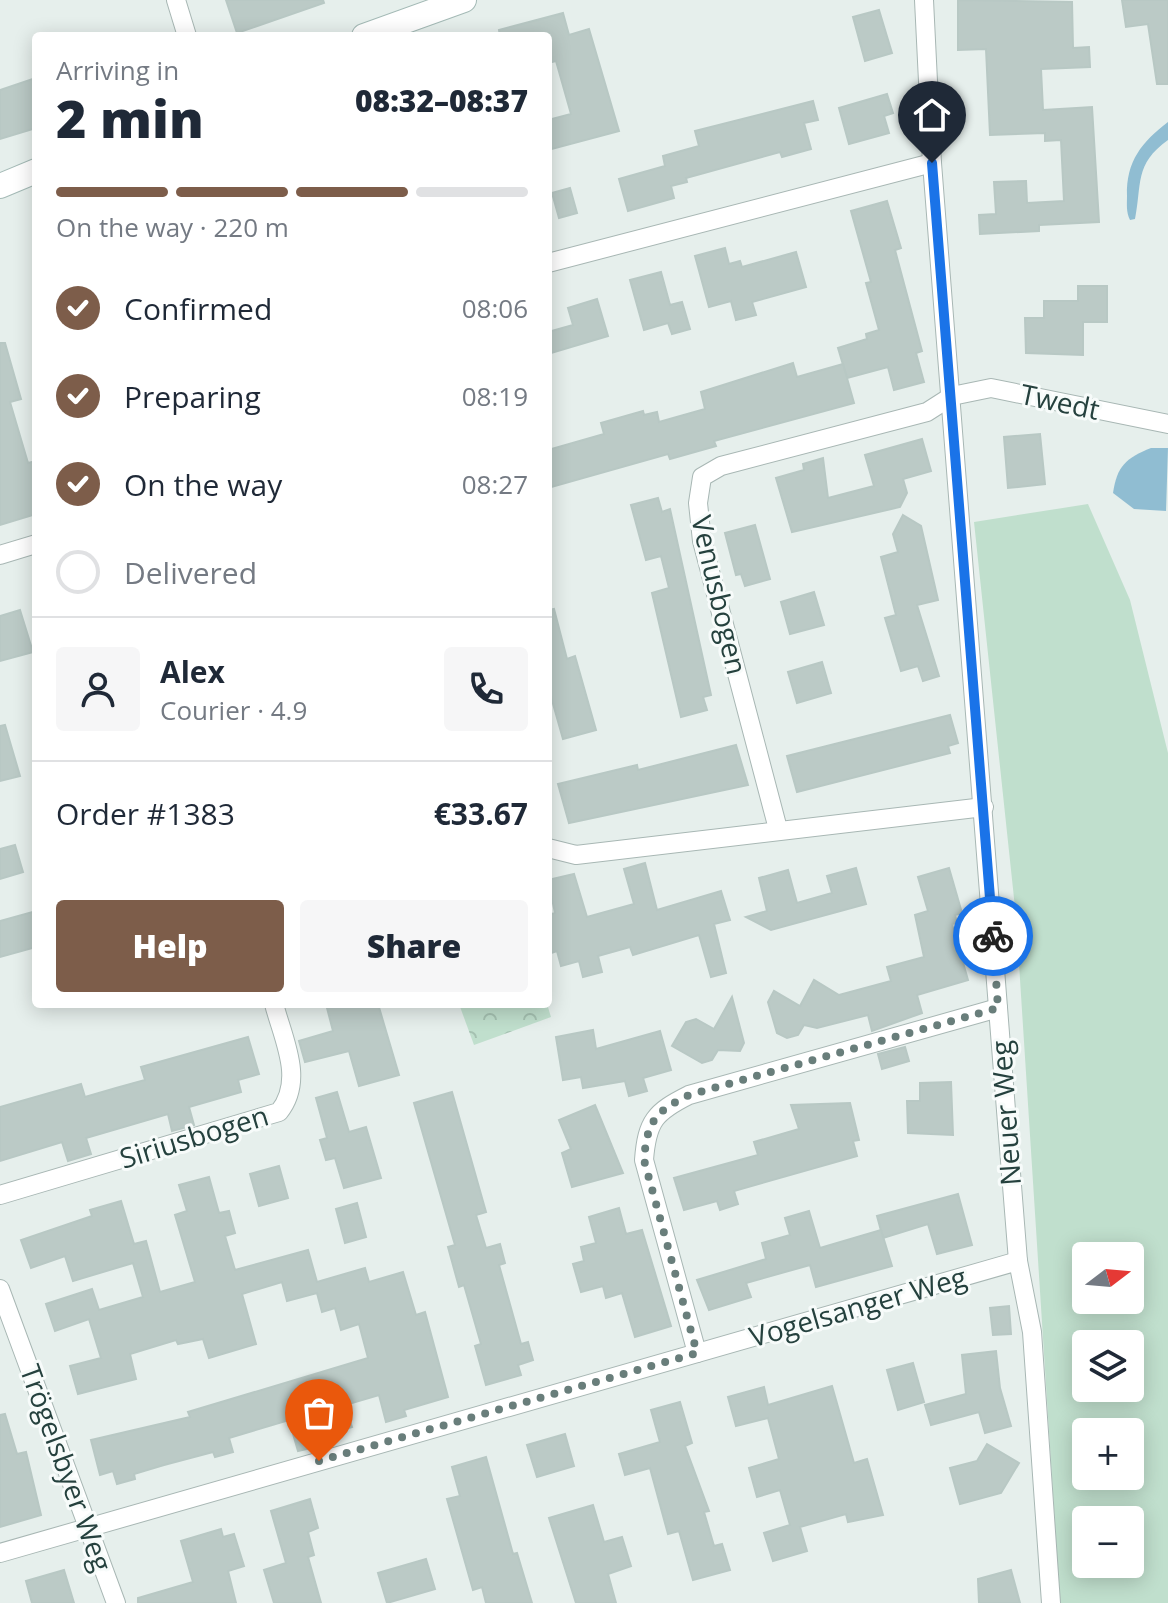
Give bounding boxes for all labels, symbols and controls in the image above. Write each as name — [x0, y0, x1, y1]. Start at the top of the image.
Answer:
text: Arriving in — [56, 52, 179, 88]
text: 08:32–08:37 — [355, 80, 528, 121]
pin — [898, 81, 966, 163]
text: 2 min — [56, 82, 204, 153]
icon: home — [910, 93, 954, 137]
text: On the way · 220 m — [56, 209, 289, 245]
icon: check — [56, 286, 100, 330]
text: Confirmed — [124, 288, 272, 329]
text: 08:06 — [462, 290, 528, 326]
icon: check — [56, 374, 100, 418]
street label: Twedt — [1017, 374, 1103, 428]
text: Preparing — [124, 376, 261, 417]
text: 08:19 — [462, 378, 528, 414]
icon: check — [56, 462, 100, 506]
text: On the way — [124, 464, 282, 505]
text: 08:27 — [462, 466, 528, 502]
street label: Venusbogen — [683, 511, 757, 678]
text: Delivered — [124, 552, 257, 593]
button: person — [56, 647, 140, 731]
button: phone — [444, 647, 528, 731]
text: Alex — [160, 651, 225, 692]
text: Courier · 4.9 — [160, 692, 307, 728]
text: Order #1383 — [56, 793, 235, 834]
text: €33.67 — [434, 793, 528, 834]
courier — [953, 896, 1033, 976]
button: Help — [56, 900, 284, 992]
button: Share — [300, 900, 528, 992]
icon: bike — [971, 914, 1015, 958]
street label: Neuer Weg — [981, 1039, 1029, 1187]
street label: Siriusbogen — [115, 1095, 273, 1177]
north arrow — [1072, 1242, 1144, 1314]
map controls — [1072, 1242, 1144, 1578]
street label: Vogelsanger Weg — [745, 1257, 971, 1355]
button: layers — [1072, 1330, 1144, 1402]
street label: Trögelsbyer Weg — [12, 1359, 122, 1576]
pin — [285, 1379, 353, 1461]
icon: bag — [297, 1391, 341, 1435]
button: + — [1072, 1418, 1144, 1490]
button: − — [1072, 1506, 1144, 1578]

